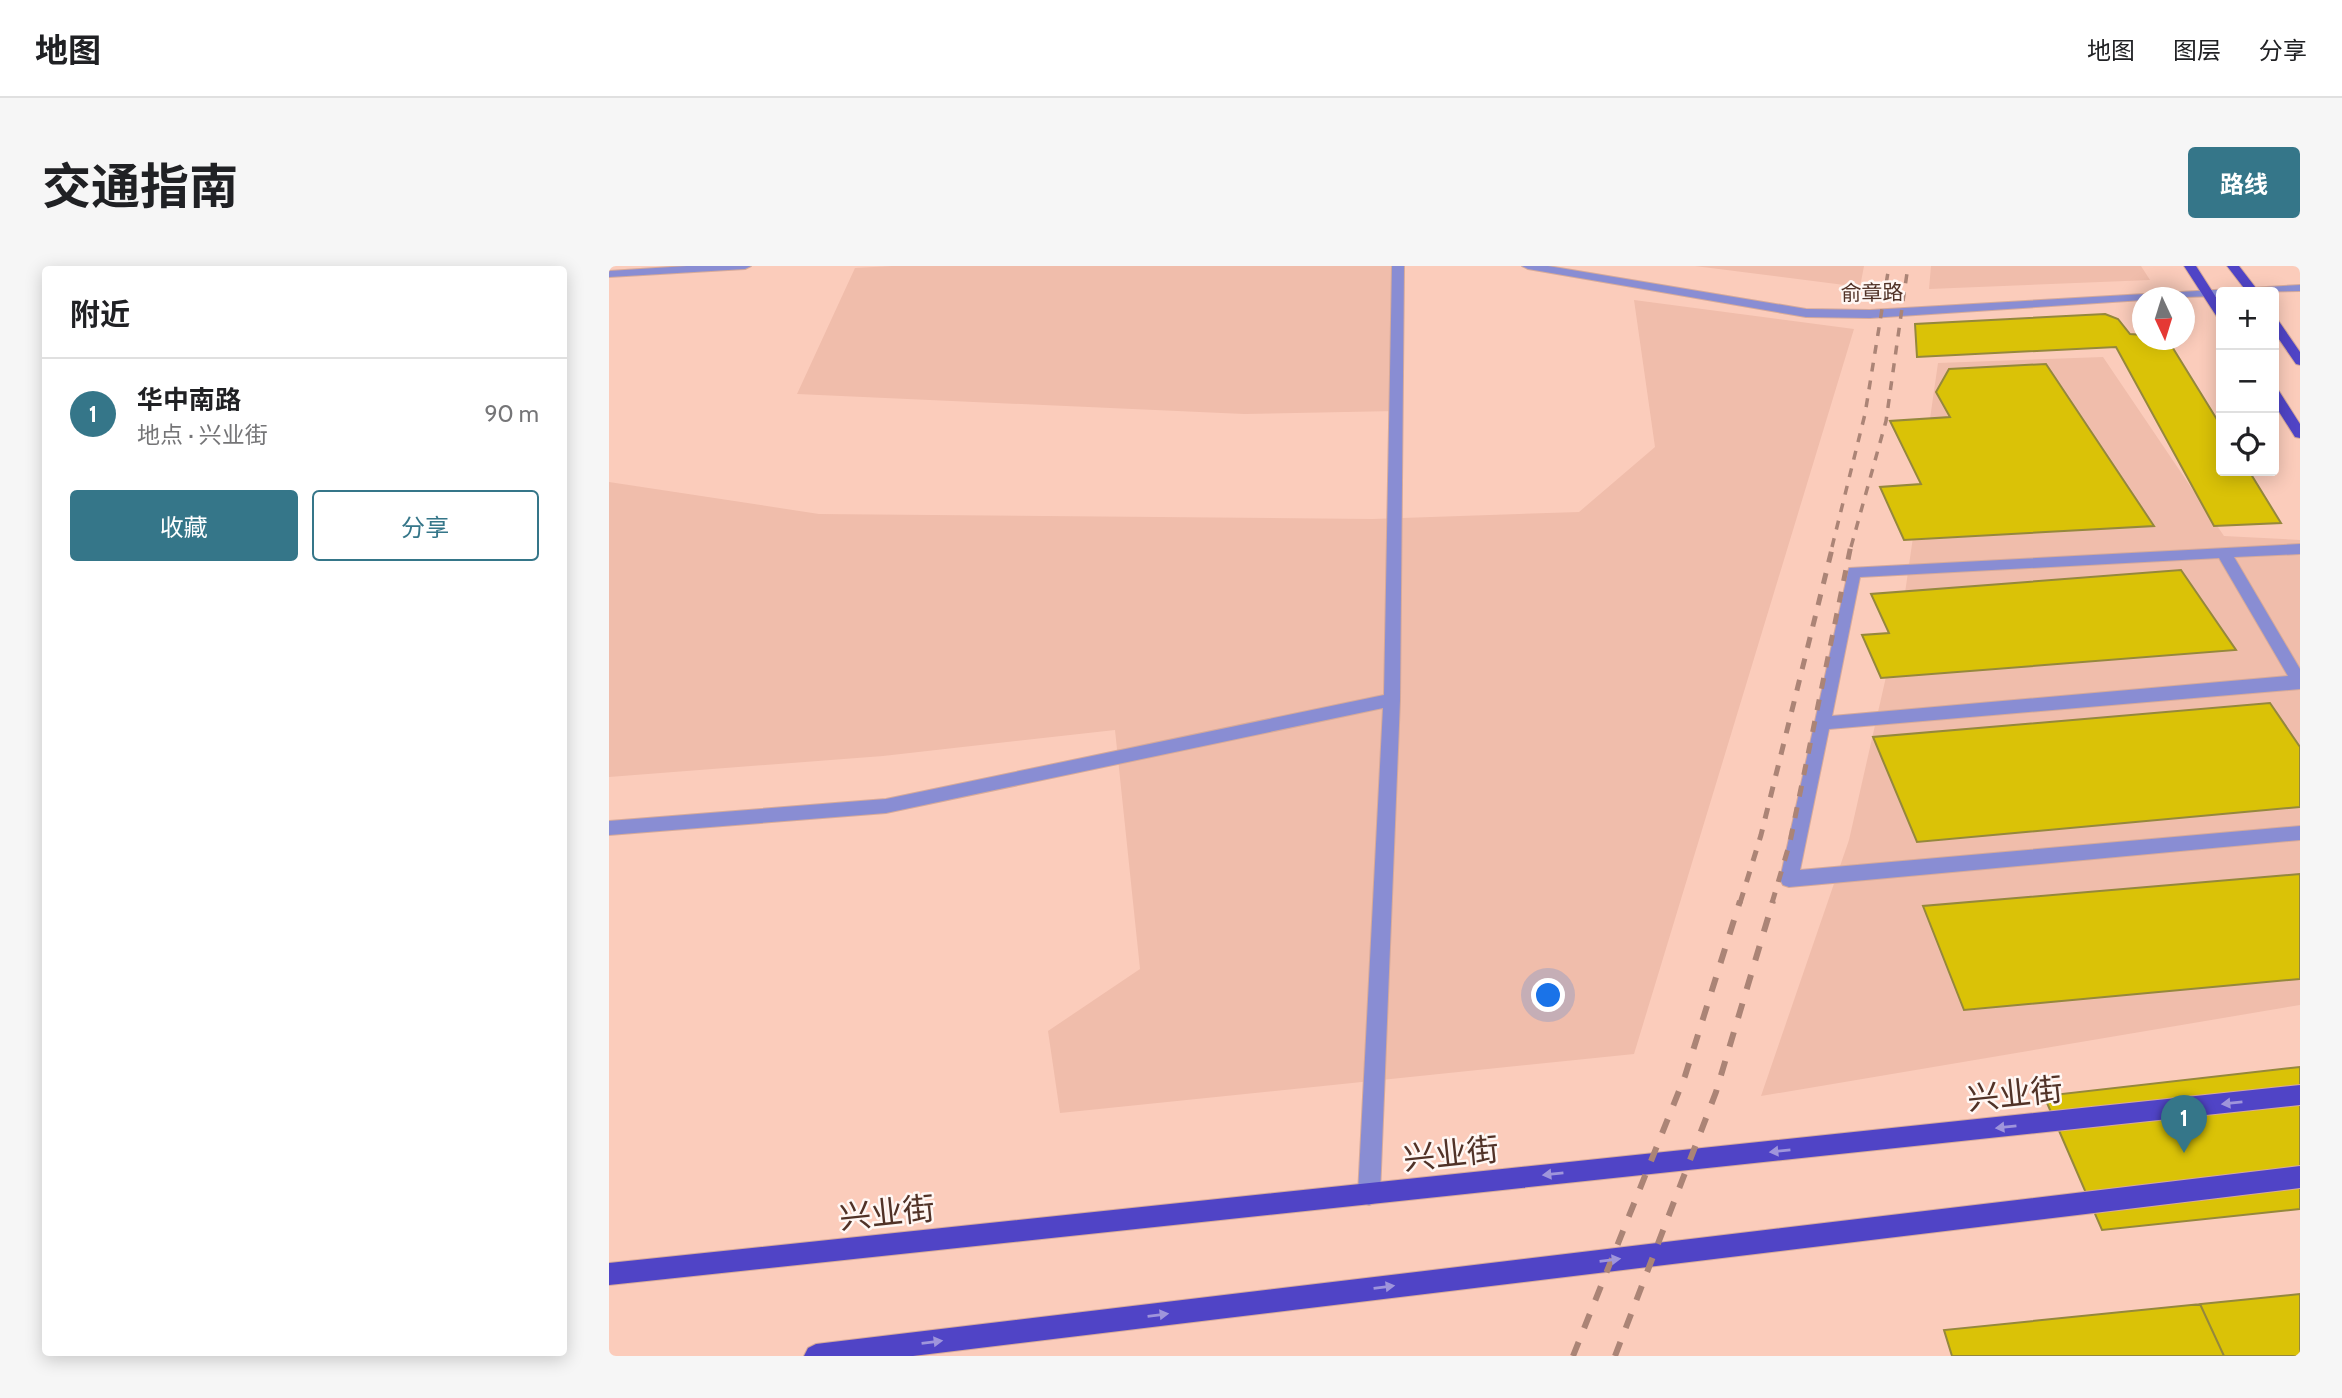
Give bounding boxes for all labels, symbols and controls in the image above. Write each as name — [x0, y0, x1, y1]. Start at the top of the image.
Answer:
text: 地图 — [35, 30, 101, 70]
text: 地图 — [2087, 36, 2135, 65]
text: 图层 — [2173, 36, 2221, 65]
text: 分享 — [2259, 36, 2307, 65]
button: 路线 — [2188, 147, 2300, 218]
text: 交通指南 — [42, 157, 238, 216]
street label: 俞章路 — [1840, 279, 1904, 306]
north arrow — [2132, 287, 2195, 350]
map controls — [2216, 287, 2279, 476]
button: + — [2216, 287, 2279, 350]
text: 附近 — [70, 296, 130, 333]
button: − — [2216, 350, 2279, 413]
text: 华中南路 — [137, 384, 241, 416]
text: 1 — [89, 400, 97, 428]
text: 90 m — [485, 400, 539, 428]
button: locate — [2216, 413, 2279, 476]
text: 地点 · 兴业街 — [137, 421, 268, 449]
button: 收藏 — [70, 490, 298, 561]
button: 分享 — [312, 490, 539, 561]
your location — [1531, 978, 1565, 1012]
street label: 兴业街 — [1965, 1069, 2065, 1118]
pin: 1 — [2161, 1095, 2207, 1153]
one-way arrow — [2221, 1097, 2243, 1108]
one-way arrow — [1995, 1121, 2017, 1132]
street label: 兴业街 — [1401, 1129, 1501, 1178]
one-way arrow — [1768, 1145, 1790, 1156]
one-way arrow — [1542, 1169, 1564, 1180]
street label: 兴业街 — [837, 1188, 937, 1237]
one-way arrow — [1599, 1254, 1621, 1265]
one-way arrow — [1373, 1282, 1395, 1293]
one-way arrow — [1147, 1309, 1169, 1320]
one-way arrow — [921, 1336, 943, 1347]

